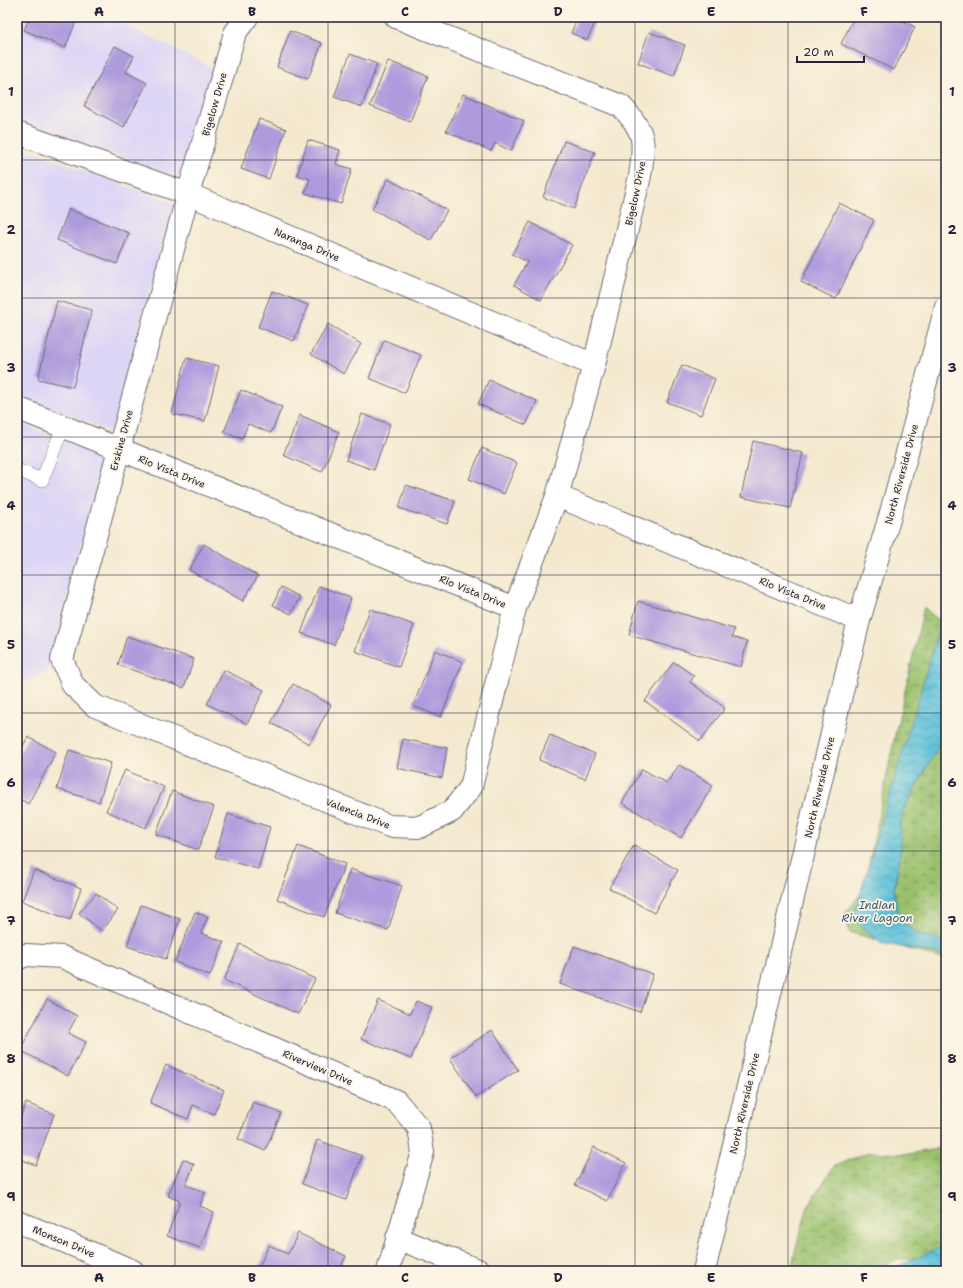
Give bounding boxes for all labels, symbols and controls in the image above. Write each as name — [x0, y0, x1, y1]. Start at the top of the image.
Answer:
text: A — [94, 3, 104, 20]
text: B — [248, 3, 256, 20]
text: C — [401, 3, 409, 20]
text: D — [553, 3, 563, 20]
text: E — [707, 3, 716, 20]
text: F — [860, 3, 868, 20]
scale bar — [797, 38, 864, 64]
text: 20 m — [803, 44, 834, 60]
street label: Bigelow Drive — [199, 70, 230, 138]
text: 1 — [8, 83, 14, 100]
text: 1 — [949, 83, 955, 100]
street label: Bigelow Drive — [622, 159, 649, 227]
text: 2 — [6, 221, 16, 238]
text: 2 — [947, 221, 957, 238]
street label: Naranga Drive — [272, 225, 342, 264]
text: 3 — [6, 359, 16, 376]
text: 3 — [947, 359, 957, 376]
street label: Erskine Drive — [107, 408, 136, 472]
street label: North Riverside Drive — [882, 422, 921, 526]
street label: Rio Vista Drive — [136, 452, 208, 491]
text: 4 — [6, 497, 16, 514]
text: 4 — [947, 497, 957, 514]
street label: Rio Vista Drive — [437, 572, 509, 611]
street label: Rio Vista Drive — [757, 574, 829, 613]
text: 5 — [7, 636, 15, 653]
text: 5 — [948, 636, 956, 653]
street label: North Riverside Drive — [801, 735, 838, 839]
text: 6 — [6, 774, 16, 791]
text: 6 — [947, 774, 957, 791]
street label: Valencia Drive — [324, 795, 392, 832]
water label: Indian River Lagoon — [841, 898, 913, 926]
text: 7 — [6, 912, 16, 929]
text: 7 — [947, 912, 957, 929]
street label: Riverview Drive — [281, 1047, 355, 1088]
text: 8 — [6, 1050, 16, 1067]
text: 8 — [947, 1050, 957, 1067]
street label: North Riverside Drive — [726, 1051, 763, 1155]
text: 9 — [6, 1188, 16, 1205]
text: 9 — [947, 1188, 957, 1205]
street label: Monson Drive — [31, 1222, 97, 1261]
text: A — [94, 1269, 104, 1286]
text: B — [248, 1269, 256, 1286]
text: C — [401, 1269, 409, 1286]
text: D — [553, 1269, 563, 1286]
text: E — [707, 1269, 716, 1286]
text: F — [860, 1269, 868, 1286]

